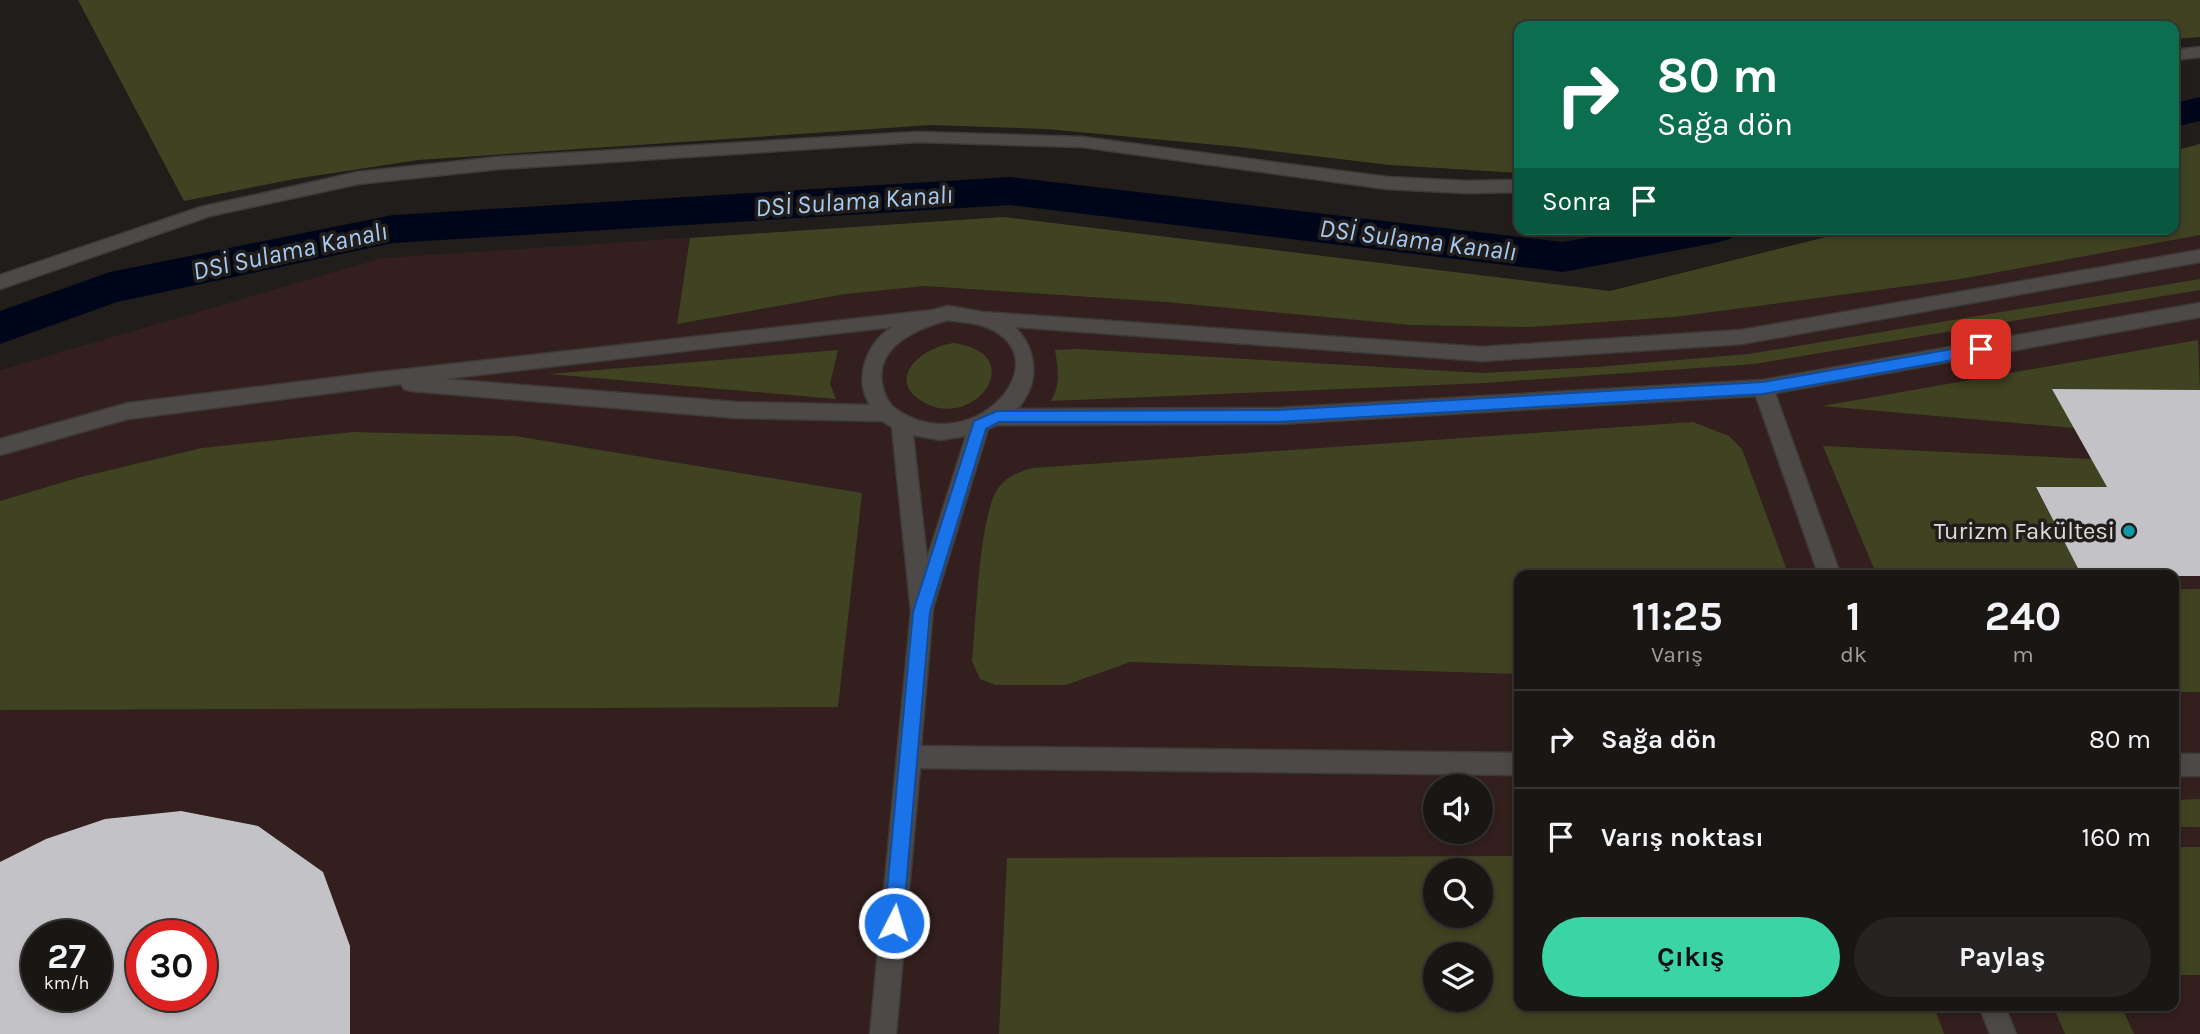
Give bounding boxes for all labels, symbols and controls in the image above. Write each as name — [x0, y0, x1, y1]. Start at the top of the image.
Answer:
text: 80 m — [1657, 47, 1779, 104]
icon: right — [1542, 49, 1633, 140]
text: Sağa dön — [1657, 106, 1793, 143]
water label: DSİ Sulama Kanalı — [754, 179, 954, 223]
icon: arrive — [1625, 182, 1663, 220]
text: Sonra — [1542, 186, 1611, 217]
water label: DSİ Sulama Kanalı — [1318, 213, 1518, 267]
water label: DSİ Sulama Kanalı — [190, 215, 390, 287]
pin — [1951, 319, 2011, 379]
icon: arrive — [1962, 330, 2000, 368]
place label: Turizm Fakültesi — [1934, 517, 2115, 545]
marker: Turizm Fakültesi — [2121, 523, 2137, 539]
text: 11:25 — [1632, 591, 1723, 641]
text: 1 — [1846, 591, 1861, 641]
text: 240 — [1984, 591, 2061, 641]
text: Varış — [1651, 641, 1703, 668]
text: dk — [1840, 641, 1867, 668]
text: m — [2012, 641, 2034, 668]
icon: right — [1542, 720, 1580, 758]
text: Sağa dön — [1601, 724, 1717, 755]
text: 80 m — [2089, 724, 2151, 755]
map controls — [1423, 774, 1493, 1012]
button: sound — [1423, 774, 1493, 844]
icon: arrive — [1542, 818, 1580, 856]
text: Varış noktası — [1601, 822, 1764, 853]
text: 160 m — [2082, 822, 2151, 853]
button: search — [1423, 858, 1493, 928]
position arrow — [857, 886, 931, 960]
button: Çıkış — [1542, 917, 1840, 997]
button: Paylaş — [1854, 917, 2151, 997]
speed limit sign: 30 — [126, 920, 217, 1011]
text: 27 — [47, 936, 86, 977]
button: layers — [1423, 942, 1493, 1012]
text: km/h — [44, 972, 89, 994]

